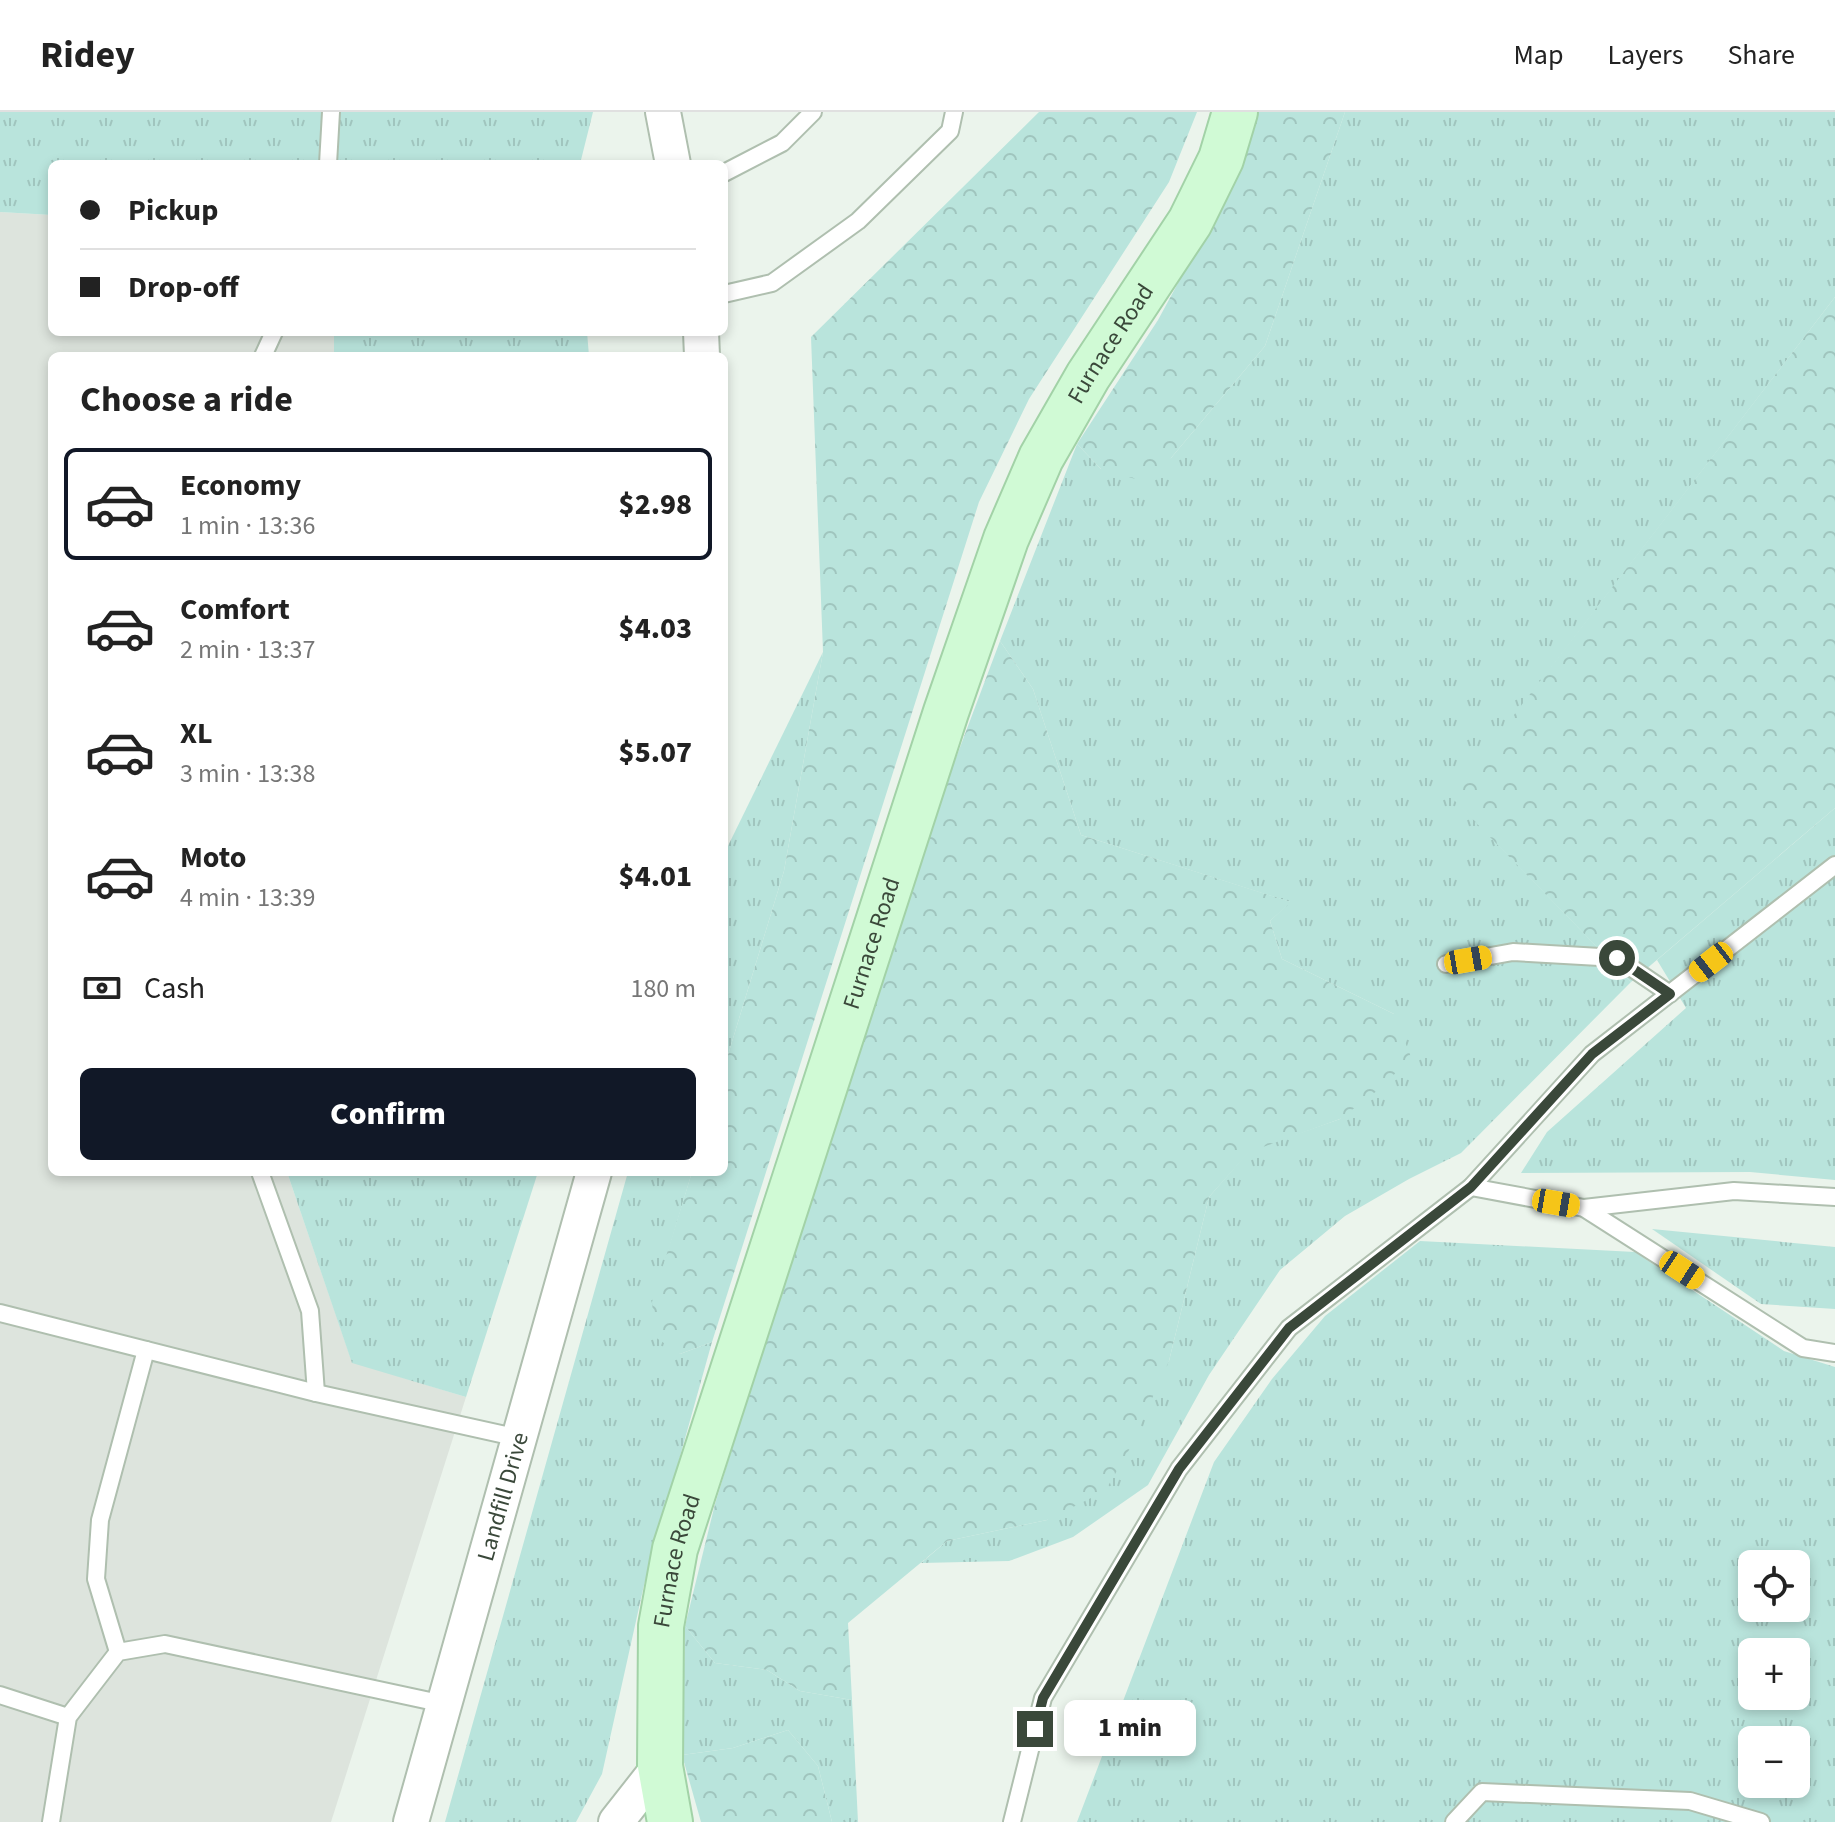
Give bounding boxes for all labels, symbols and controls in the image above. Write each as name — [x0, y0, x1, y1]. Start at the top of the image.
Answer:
text: Ridey — [40, 28, 135, 82]
text: Map — [1513, 35, 1563, 75]
text: Layers — [1607, 35, 1683, 75]
text: Share — [1727, 35, 1795, 75]
text: Pickup — [128, 189, 218, 232]
text: Drop-off — [128, 266, 239, 309]
street label: Furnace Road — [1059, 277, 1162, 410]
text: Choose a ride — [80, 374, 293, 425]
text: Economy — [180, 464, 301, 507]
icon: car — [84, 468, 156, 540]
text: $2.98 — [619, 483, 692, 526]
text: 1 min · 13:36 — [180, 507, 315, 544]
text: Comfort — [180, 588, 290, 631]
icon: car — [84, 592, 156, 664]
text: $4.03 — [619, 607, 692, 650]
text: 2 min · 13:37 — [180, 631, 315, 668]
text: XL — [180, 712, 213, 755]
icon: car — [84, 716, 156, 788]
text: $5.07 — [619, 731, 692, 774]
text: 3 min · 13:38 — [180, 755, 315, 792]
text: Moto — [180, 836, 246, 879]
icon: car — [84, 840, 156, 912]
text: $4.01 — [619, 855, 692, 898]
street label: Furnace Road — [834, 873, 909, 1014]
text: 4 min · 13:39 — [180, 879, 315, 916]
car — [1685, 938, 1737, 986]
route start — [1599, 940, 1635, 976]
car — [1442, 944, 1494, 976]
icon: cash — [80, 966, 124, 1010]
text: Cash — [144, 967, 205, 1010]
text: 180 m — [630, 970, 696, 1007]
button: Confirm — [80, 1068, 696, 1160]
car — [1530, 1187, 1582, 1219]
car — [1655, 1247, 1709, 1293]
street label: Landfill Drive — [468, 1428, 538, 1565]
street label: Furnace Road — [644, 1489, 710, 1630]
map controls — [1738, 1550, 1810, 1798]
button: locate — [1738, 1550, 1810, 1622]
button: + — [1738, 1638, 1810, 1710]
callout: 1 min — [1063, 1701, 1195, 1757]
text: 1 min — [1098, 1709, 1162, 1746]
route end — [1017, 1711, 1053, 1747]
button: − — [1738, 1726, 1810, 1798]

